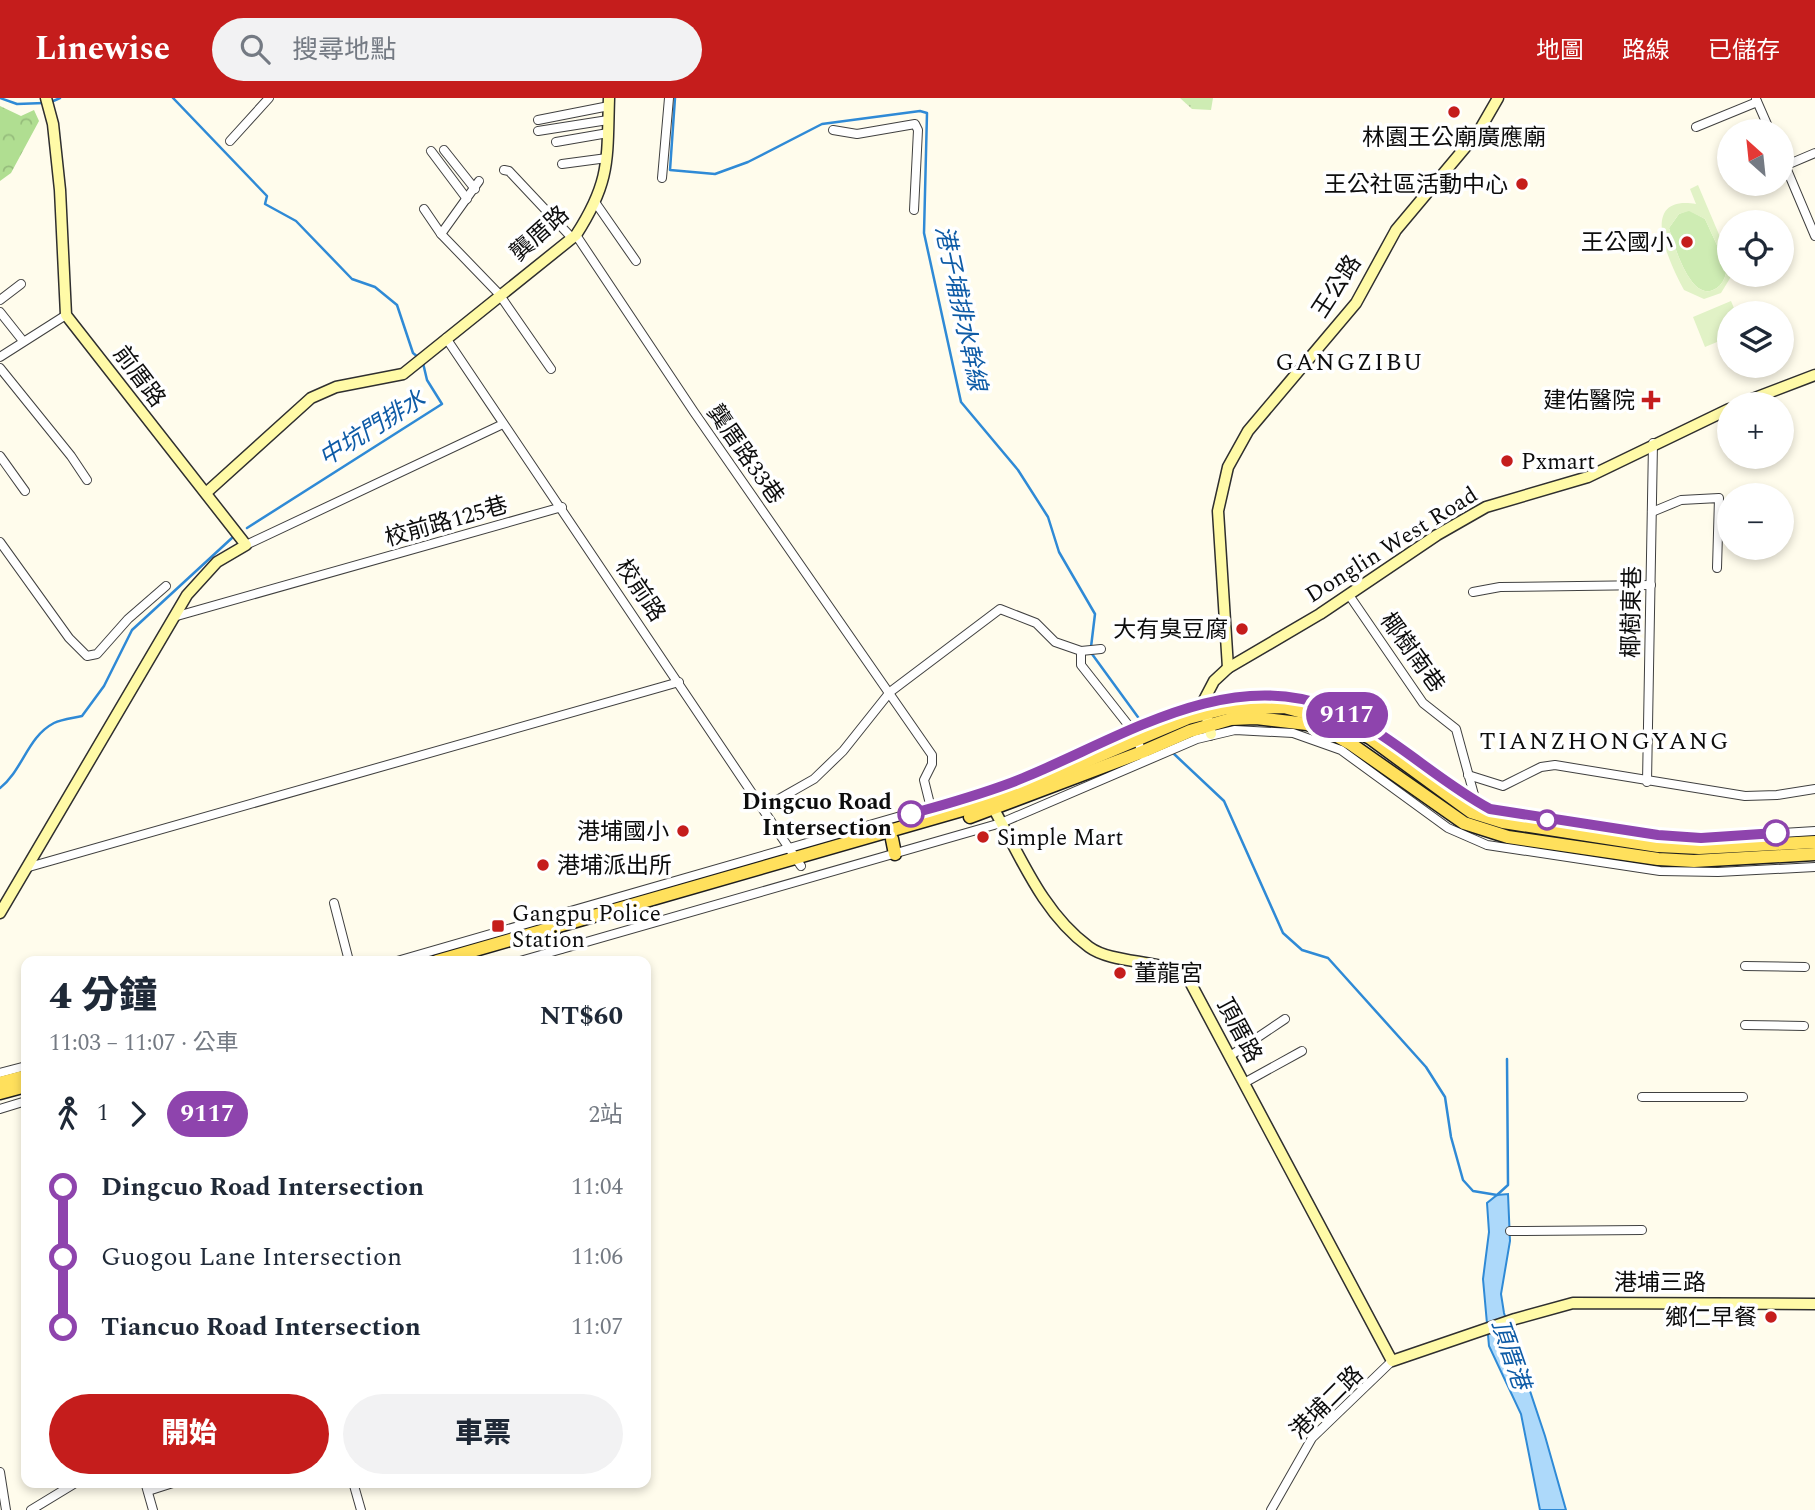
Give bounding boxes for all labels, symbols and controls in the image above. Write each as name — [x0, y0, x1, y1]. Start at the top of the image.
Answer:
search box — [212, 18, 702, 81]
text: Linewise — [35, 24, 170, 74]
icon: search — [236, 30, 274, 68]
text: 搜尋地點 — [292, 30, 396, 70]
text: 地圖 — [1536, 33, 1584, 69]
text: 路線 — [1622, 33, 1670, 69]
text: 已儲存 — [1708, 33, 1780, 69]
marker: 林園王公廟廣應廟 — [1446, 104, 1462, 120]
north arrow — [1717, 119, 1794, 196]
map controls — [1717, 119, 1794, 560]
place label: 林園王公廟廣應廟 — [1362, 121, 1546, 156]
place label: 王公社區活動中心 — [1324, 168, 1508, 203]
marker: 王公社區活動中心 — [1514, 176, 1530, 192]
street label: 龔厝路 — [503, 198, 577, 270]
button: locate — [1717, 210, 1794, 287]
water label: 港子埔排水幹線 — [925, 222, 996, 397]
place label: 王公國小 — [1581, 226, 1673, 261]
marker: 王公國小 — [1679, 234, 1695, 250]
street label: 王公路 — [1304, 248, 1371, 325]
button: layers — [1717, 301, 1794, 378]
street label: 前厝路 — [104, 339, 174, 415]
district label: GANGZIBU — [1276, 345, 1424, 381]
water label: 中坑門排水 — [312, 381, 434, 476]
place label: 建佑醫院 — [1543, 384, 1635, 419]
marker: 建佑醫院 — [1641, 390, 1661, 410]
button: + — [1717, 392, 1794, 469]
street label: 龔厝路33巷 — [697, 398, 792, 512]
place label: Pxmart — [1521, 445, 1595, 480]
marker: Pxmart — [1499, 453, 1515, 469]
street label: Donglin West Road — [1299, 478, 1485, 612]
button: − — [1717, 483, 1794, 560]
street label: 校前路125巷 — [381, 488, 512, 557]
street label: 校前路 — [606, 552, 674, 629]
street label: 椰樹東巷 — [1614, 566, 1651, 658]
street label: 椰樹南巷 — [1371, 605, 1453, 700]
place label: 大有臭豆腐 — [1113, 613, 1228, 648]
marker: 大有臭豆腐 — [1234, 621, 1250, 637]
line badge: 9117 — [1298, 692, 1396, 738]
text: 9117 — [1320, 697, 1374, 733]
district label: TIANZHONGYANG — [1480, 724, 1730, 760]
place label: Dingcuo Road Intersection — [742, 785, 892, 846]
marker: Dingcuo Road Intersection — [898, 801, 924, 827]
unlabelled marker — [1537, 810, 1557, 830]
place label: 港埔國小 — [577, 815, 669, 850]
unlabelled marker — [1763, 820, 1789, 846]
place label: Simple Mart — [997, 821, 1123, 856]
marker: 港埔國小 — [675, 823, 691, 839]
marker: Simple Mart — [975, 829, 991, 845]
place label: 港埔派出所 — [557, 849, 672, 884]
marker: 港埔派出所 — [535, 857, 551, 873]
place label: Gangpu Police Station — [512, 897, 661, 958]
marker: Gangpu Police Station — [490, 918, 506, 934]
place label: 董龍宮 — [1134, 957, 1203, 992]
marker: 董龍宮 — [1112, 965, 1128, 981]
text: 4 分鐘 — [49, 968, 157, 1026]
street label: 頂厝路 — [1207, 992, 1270, 1069]
text: NT$60 — [540, 996, 623, 1036]
text: 11:03 – 11:07 · 公車 — [49, 1026, 239, 1061]
icon: walk — [49, 1095, 87, 1133]
icon: forward — [119, 1095, 157, 1133]
text: 1 — [97, 1096, 109, 1131]
text: 9117 — [181, 1096, 234, 1132]
text: 2站 — [589, 1098, 623, 1133]
text: Dingcuo Road Intersection — [101, 1167, 424, 1207]
text: 11:04 — [571, 1170, 623, 1205]
text: Guogou Lane Intersection — [101, 1237, 402, 1277]
text: 11:06 — [571, 1240, 623, 1275]
street label: 港埔三路 — [1614, 1266, 1706, 1301]
place label: 鄉仁早餐 — [1665, 1301, 1757, 1336]
text: Tiancuo Road Intersection — [101, 1307, 421, 1347]
marker: 鄉仁早餐 — [1763, 1309, 1779, 1325]
text: 11:07 — [571, 1310, 623, 1345]
water label: 頂厝港 — [1481, 1314, 1540, 1397]
street label: 港埔二路 — [1282, 1358, 1372, 1448]
button: 開始 — [49, 1394, 329, 1474]
button: 車票 — [343, 1394, 623, 1474]

